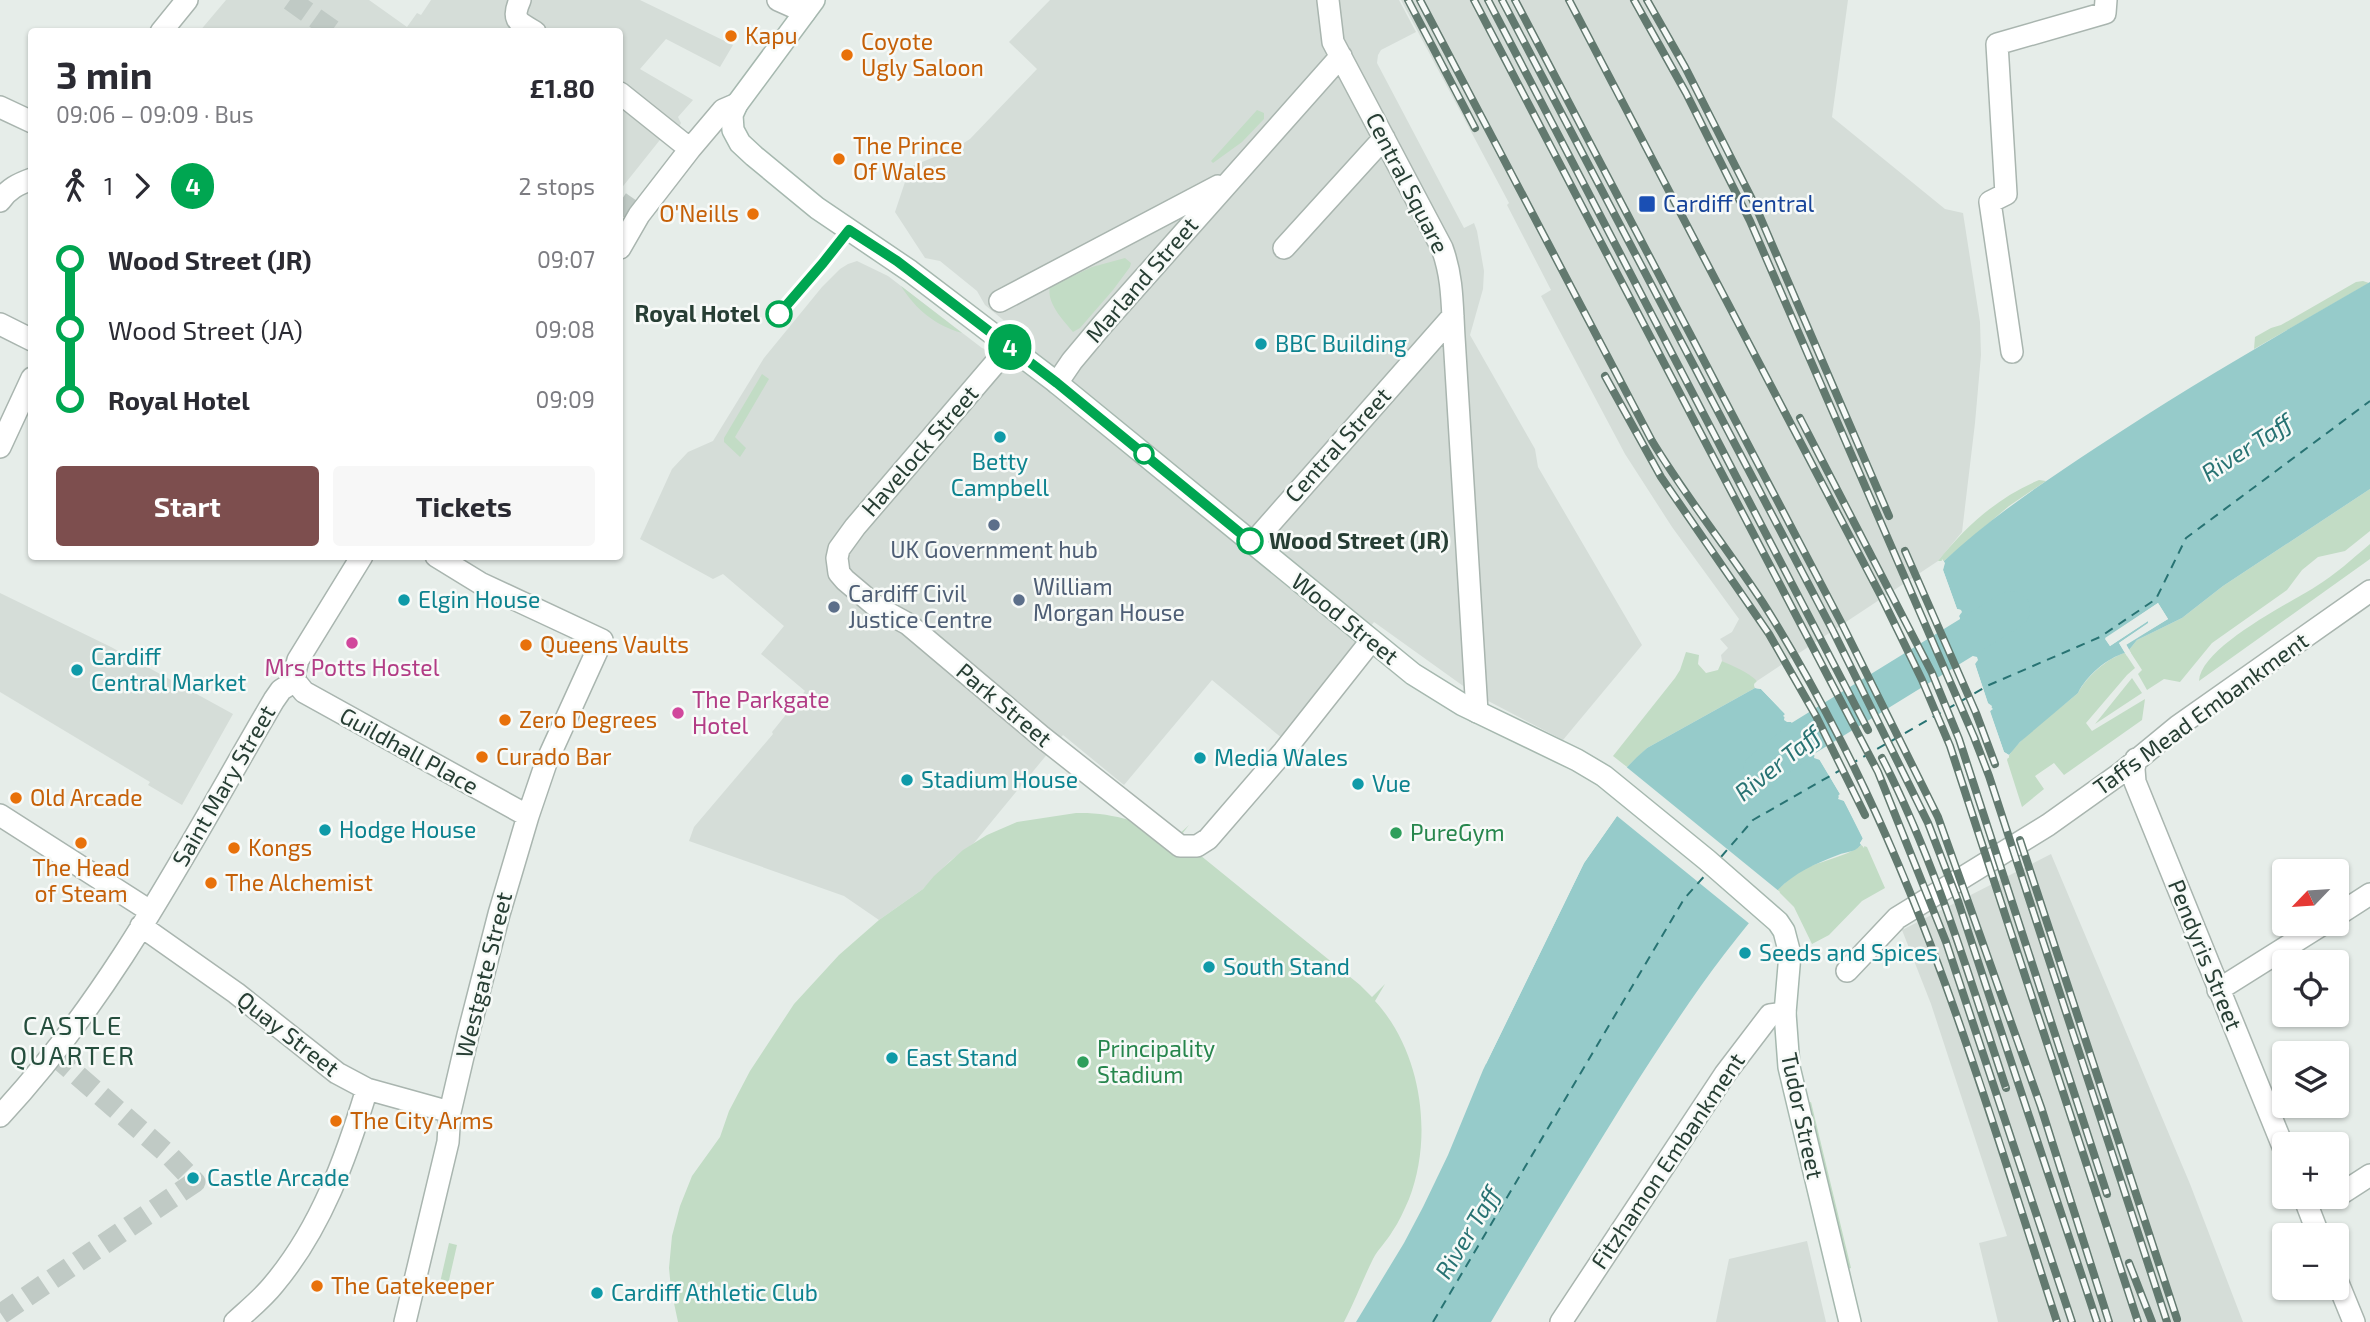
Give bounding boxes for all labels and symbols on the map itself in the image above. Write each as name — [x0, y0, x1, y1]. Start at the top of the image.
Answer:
place label: Kapu — [745, 21, 798, 49]
place label: Coyote Ugly Saloon — [861, 27, 984, 81]
marker: Kapu — [723, 28, 739, 44]
marker: Coyote Ugly Saloon — [839, 47, 855, 63]
street label: Central Square — [1360, 108, 1455, 257]
place label: The Prince Of Wales — [853, 131, 962, 185]
marker: The Prince Of Wales — [831, 151, 847, 167]
place label: Cardiff Central — [1663, 189, 1815, 217]
marker: Cardiff Central — [1637, 194, 1657, 214]
place label: O'Neills — [659, 199, 739, 227]
marker: O'Neills — [745, 206, 761, 222]
street label: Marland Street — [1079, 211, 1203, 348]
place label: Royal Hotel — [635, 299, 760, 327]
marker: Royal Hotel — [766, 301, 792, 327]
line badge: 4 — [987, 324, 1033, 370]
place label: BBC Building — [1275, 329, 1407, 357]
marker: BBC Building — [1253, 336, 1269, 352]
street label: Havelock Street — [855, 379, 984, 521]
street label: Central Street — [1278, 381, 1396, 507]
water label: River Taff — [2195, 406, 2299, 487]
marker: Betty Campbell — [992, 429, 1008, 445]
unlabelled marker — [1134, 444, 1154, 464]
place label: Betty Campbell — [951, 447, 1049, 501]
marker: UK Government hub — [986, 517, 1002, 533]
place label: Wood Street (JR) — [1269, 526, 1449, 554]
marker: Wood Street (JR) — [1237, 528, 1263, 554]
place label: UK Government hub — [890, 535, 1098, 563]
street label: Wood Street — [1286, 567, 1405, 670]
place label: William Morgan House — [1033, 572, 1185, 626]
place label: Cardiff Civil Justice Centre — [848, 579, 993, 633]
place label: Elgin House — [418, 585, 540, 613]
marker: Elgin House — [396, 592, 412, 608]
marker: William Morgan House — [1011, 592, 1027, 608]
marker: Cardiff Civil Justice Centre — [826, 599, 842, 615]
street label: Taffs Mead Embankment — [2087, 626, 2314, 801]
place label: Queens Vaults — [540, 630, 689, 658]
marker: Mrs Potts Hostel — [344, 635, 360, 651]
marker: Queens Vaults — [518, 637, 534, 653]
place label: Cardiff Central Market — [91, 642, 247, 696]
place label: Mrs Potts Hostel — [264, 653, 440, 681]
street label: Park Street — [951, 656, 1058, 752]
marker: Cardiff Central Market — [69, 662, 85, 678]
place label: The Parkgate Hotel — [692, 685, 830, 739]
street label: Saint Mary Street — [166, 700, 281, 871]
street label: Guildhall Place — [335, 701, 484, 800]
place label: Zero Degrees — [519, 705, 657, 733]
marker: The Parkgate Hotel — [670, 705, 686, 721]
marker: Zero Degrees — [497, 712, 513, 728]
water label: River Taff — [1728, 718, 1827, 806]
place label: Curado Bar — [496, 742, 612, 770]
place label: Media Wales — [1214, 743, 1348, 771]
marker: Curado Bar — [474, 749, 490, 765]
marker: Media Wales — [1192, 750, 1208, 766]
place label: Stadium House — [921, 765, 1078, 793]
place label: Vue — [1372, 769, 1411, 797]
marker: Stadium House — [899, 772, 915, 788]
marker: Vue — [1350, 776, 1366, 792]
place label: Old Arcade — [30, 783, 143, 811]
marker: Old Arcade — [8, 790, 24, 806]
place label: Hodge House — [339, 815, 476, 843]
place label: PureGym — [1410, 818, 1505, 846]
marker: Hodge House — [317, 822, 333, 838]
marker: PureGym — [1388, 825, 1404, 841]
place label: Kongs — [248, 833, 312, 861]
marker: The Head of Steam — [73, 835, 89, 851]
marker: Kongs — [226, 840, 242, 856]
place label: The Head of Steam — [32, 853, 130, 907]
north arrow — [2272, 859, 2348, 936]
place label: The Alchemist — [225, 868, 373, 896]
marker: The Alchemist — [203, 875, 219, 891]
street label: Pendyris Street — [2163, 875, 2249, 1034]
street label: Westgate Street — [449, 889, 517, 1060]
place label: Seeds and Spices — [1759, 938, 1938, 966]
marker: Seeds and Spices — [1737, 945, 1753, 961]
place label: South Stand — [1223, 952, 1350, 980]
marker: South Stand — [1201, 959, 1217, 975]
street label: Quay Street — [232, 985, 345, 1082]
district label: CASTLE QUARTER — [10, 1009, 136, 1070]
place label: Principality Stadium — [1097, 1034, 1215, 1088]
place label: East Stand — [906, 1043, 1018, 1071]
street label: Fitzhamon Embankment — [1584, 1047, 1750, 1274]
marker: East Stand — [884, 1050, 900, 1066]
street label: Tudor Street — [1776, 1050, 1830, 1182]
marker: Principality Stadium — [1075, 1054, 1091, 1070]
place label: The City Arms — [350, 1106, 493, 1134]
marker: The City Arms — [328, 1113, 344, 1129]
place label: Castle Arcade — [207, 1163, 350, 1191]
marker: Castle Arcade — [185, 1170, 201, 1186]
water label: River Taff — [1428, 1179, 1506, 1284]
place label: The Gatekeeper — [331, 1271, 494, 1299]
marker: The Gatekeeper — [309, 1278, 325, 1294]
place label: Cardiff Athletic Club — [611, 1278, 818, 1306]
marker: Cardiff Athletic Club — [589, 1285, 605, 1301]

